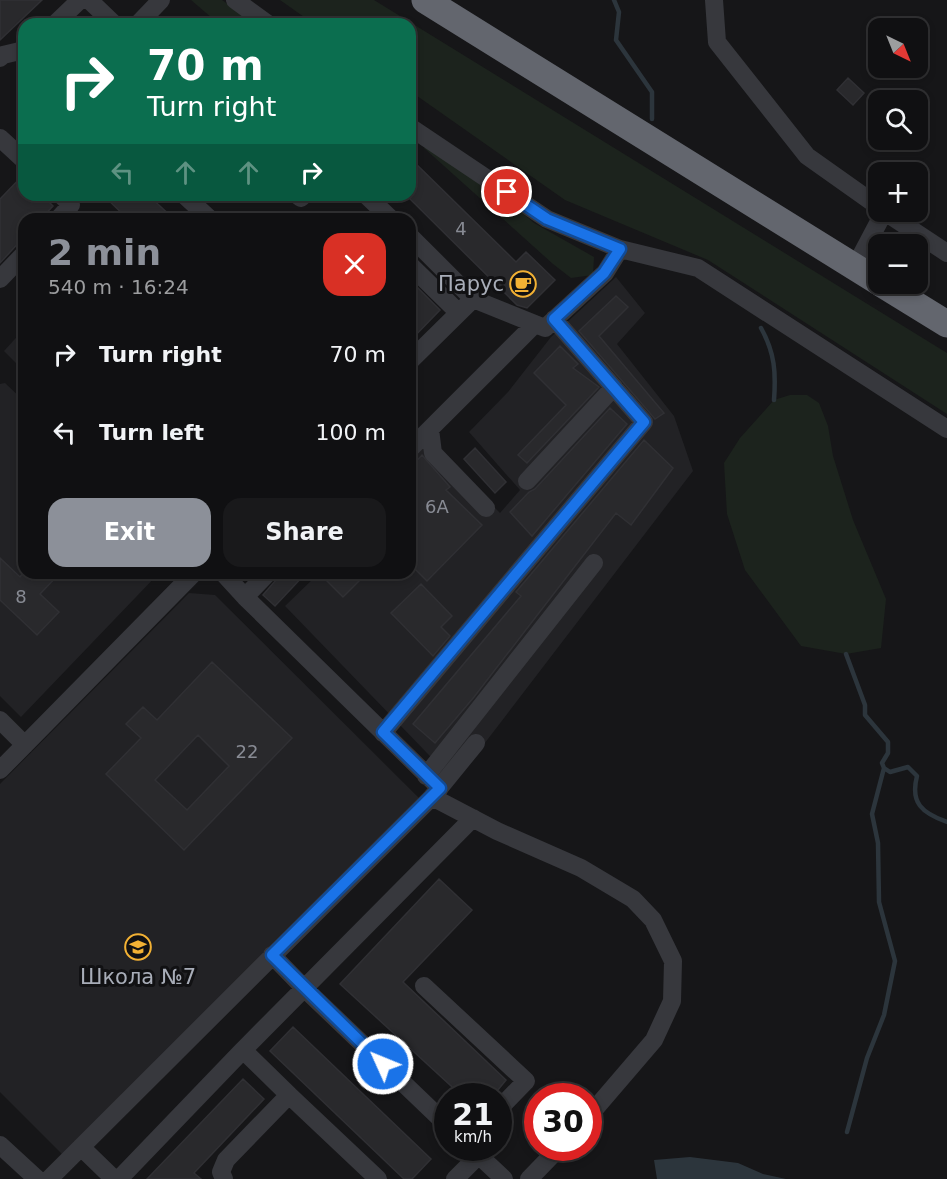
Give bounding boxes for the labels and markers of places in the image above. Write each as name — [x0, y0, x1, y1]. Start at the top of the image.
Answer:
pin — [481, 166, 532, 217]
cafe icon: Парус — [508, 269, 538, 299]
place label: Парус — [438, 272, 504, 296]
school or university icon: Школа №7 — [123, 932, 153, 962]
place label: Школа №7 — [80, 965, 196, 989]

